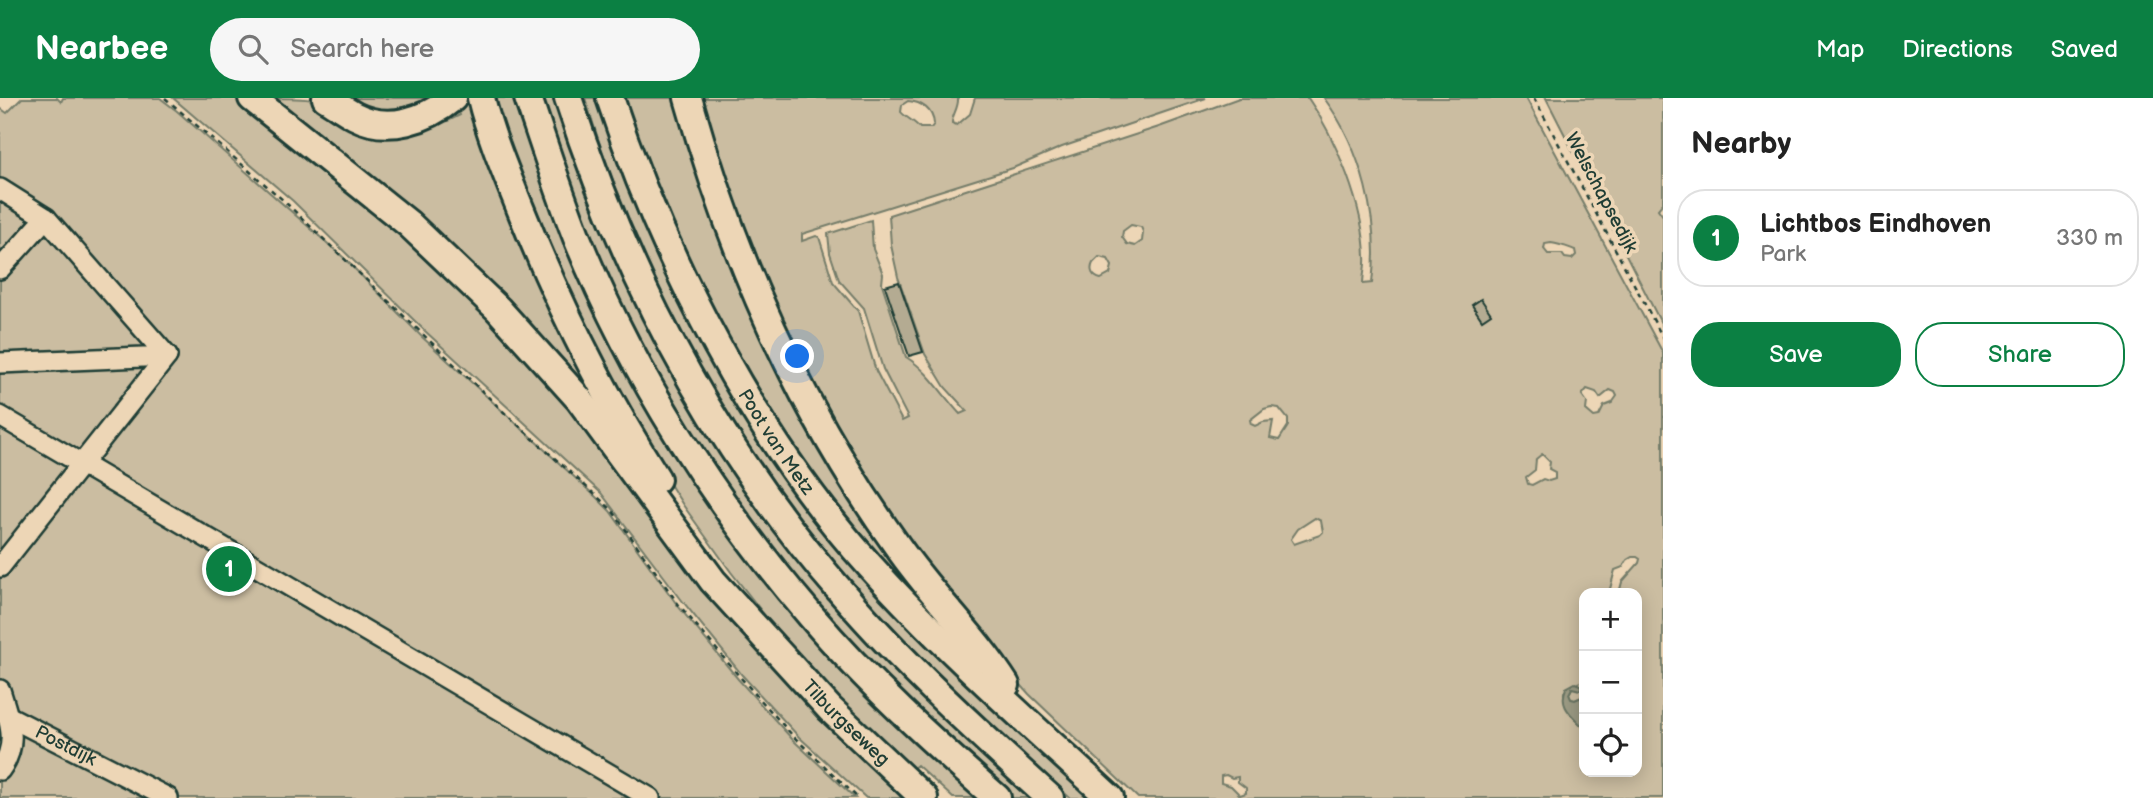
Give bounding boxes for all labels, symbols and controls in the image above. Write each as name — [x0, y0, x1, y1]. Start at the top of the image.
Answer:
search box — [210, 18, 700, 81]
text: Nearbee — [35, 29, 168, 69]
icon: search — [234, 30, 272, 68]
text: Search here — [290, 34, 434, 65]
text: Map — [1816, 35, 1864, 64]
text: Directions — [1902, 35, 2013, 64]
text: Saved — [2051, 35, 2118, 64]
text: Nearby — [1691, 126, 1791, 162]
street label: Welschapsedijk — [1560, 129, 1643, 258]
text: Lichtbos Eindhoven — [1760, 209, 1991, 240]
text: 1 — [1711, 224, 1721, 252]
text: 330 m — [2056, 224, 2123, 252]
text: Park — [1760, 240, 1806, 268]
button: Save — [1691, 322, 1901, 387]
button: Share — [1915, 322, 2125, 387]
your location — [780, 339, 814, 373]
street label: Poot van Metz — [733, 385, 820, 500]
pin: 1 — [206, 543, 252, 595]
map controls — [1579, 588, 1642, 777]
button: + — [1579, 588, 1642, 651]
button: − — [1579, 651, 1642, 714]
street label: Tilburgseweg — [797, 675, 894, 771]
button: locate — [1579, 714, 1642, 777]
street label: Postdijk — [31, 720, 101, 771]

